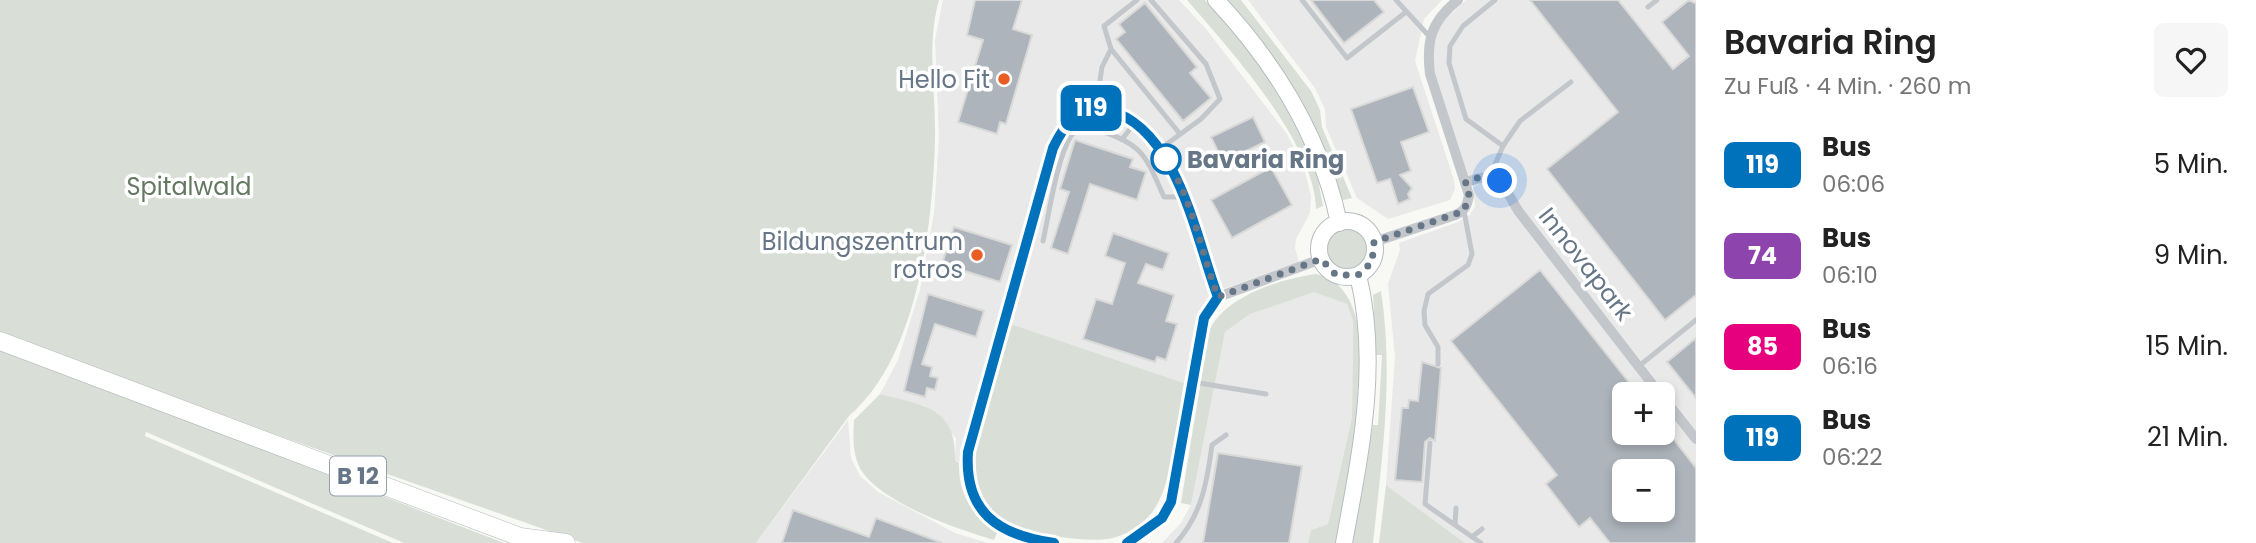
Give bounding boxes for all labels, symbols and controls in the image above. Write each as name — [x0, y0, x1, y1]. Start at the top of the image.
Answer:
text: Bavaria Ring — [1724, 19, 1937, 66]
button: heart — [2154, 23, 2228, 97]
place label: Hello Fit — [898, 63, 990, 96]
text: Zu Fuß · 4 Min. · 260 m — [1724, 70, 1971, 102]
marker: Hello Fit — [996, 71, 1012, 87]
line badge: 119 — [1051, 85, 1131, 131]
text: 119 — [1075, 91, 1107, 124]
text: Bus — [1822, 129, 1871, 165]
place label: Bavaria Ring — [1187, 143, 1344, 176]
marker: Bavaria Ring — [1151, 144, 1181, 174]
text: 5 Min. — [2154, 146, 2228, 182]
text: 119 — [1746, 148, 1779, 181]
your location — [1482, 163, 1517, 198]
text: 06:06 — [1822, 168, 1885, 200]
park label: Spitalwald — [126, 170, 252, 203]
street label: Innovapark — [1531, 200, 1641, 328]
text: Bus — [1822, 220, 1871, 256]
place label: Bildungszentrum rotros — [762, 225, 963, 286]
text: 9 Min. — [2154, 237, 2228, 273]
text: 74 — [1748, 239, 1777, 272]
marker: Bildungszentrum rotros — [969, 247, 985, 263]
text: 06:10 — [1822, 259, 1878, 291]
text: Bus — [1822, 311, 1871, 347]
text: 15 Min. — [2146, 328, 2228, 364]
text: 85 — [1747, 330, 1778, 363]
text: 06:16 — [1822, 350, 1878, 382]
map controls — [1612, 382, 1675, 522]
button: + — [1612, 382, 1675, 445]
text: Bus — [1822, 402, 1871, 438]
text: 21 Min. — [2147, 419, 2228, 455]
text: 119 — [1746, 421, 1779, 454]
text: 06:22 — [1822, 441, 1882, 473]
road number: B 12 — [330, 456, 386, 496]
button: − — [1612, 459, 1675, 522]

